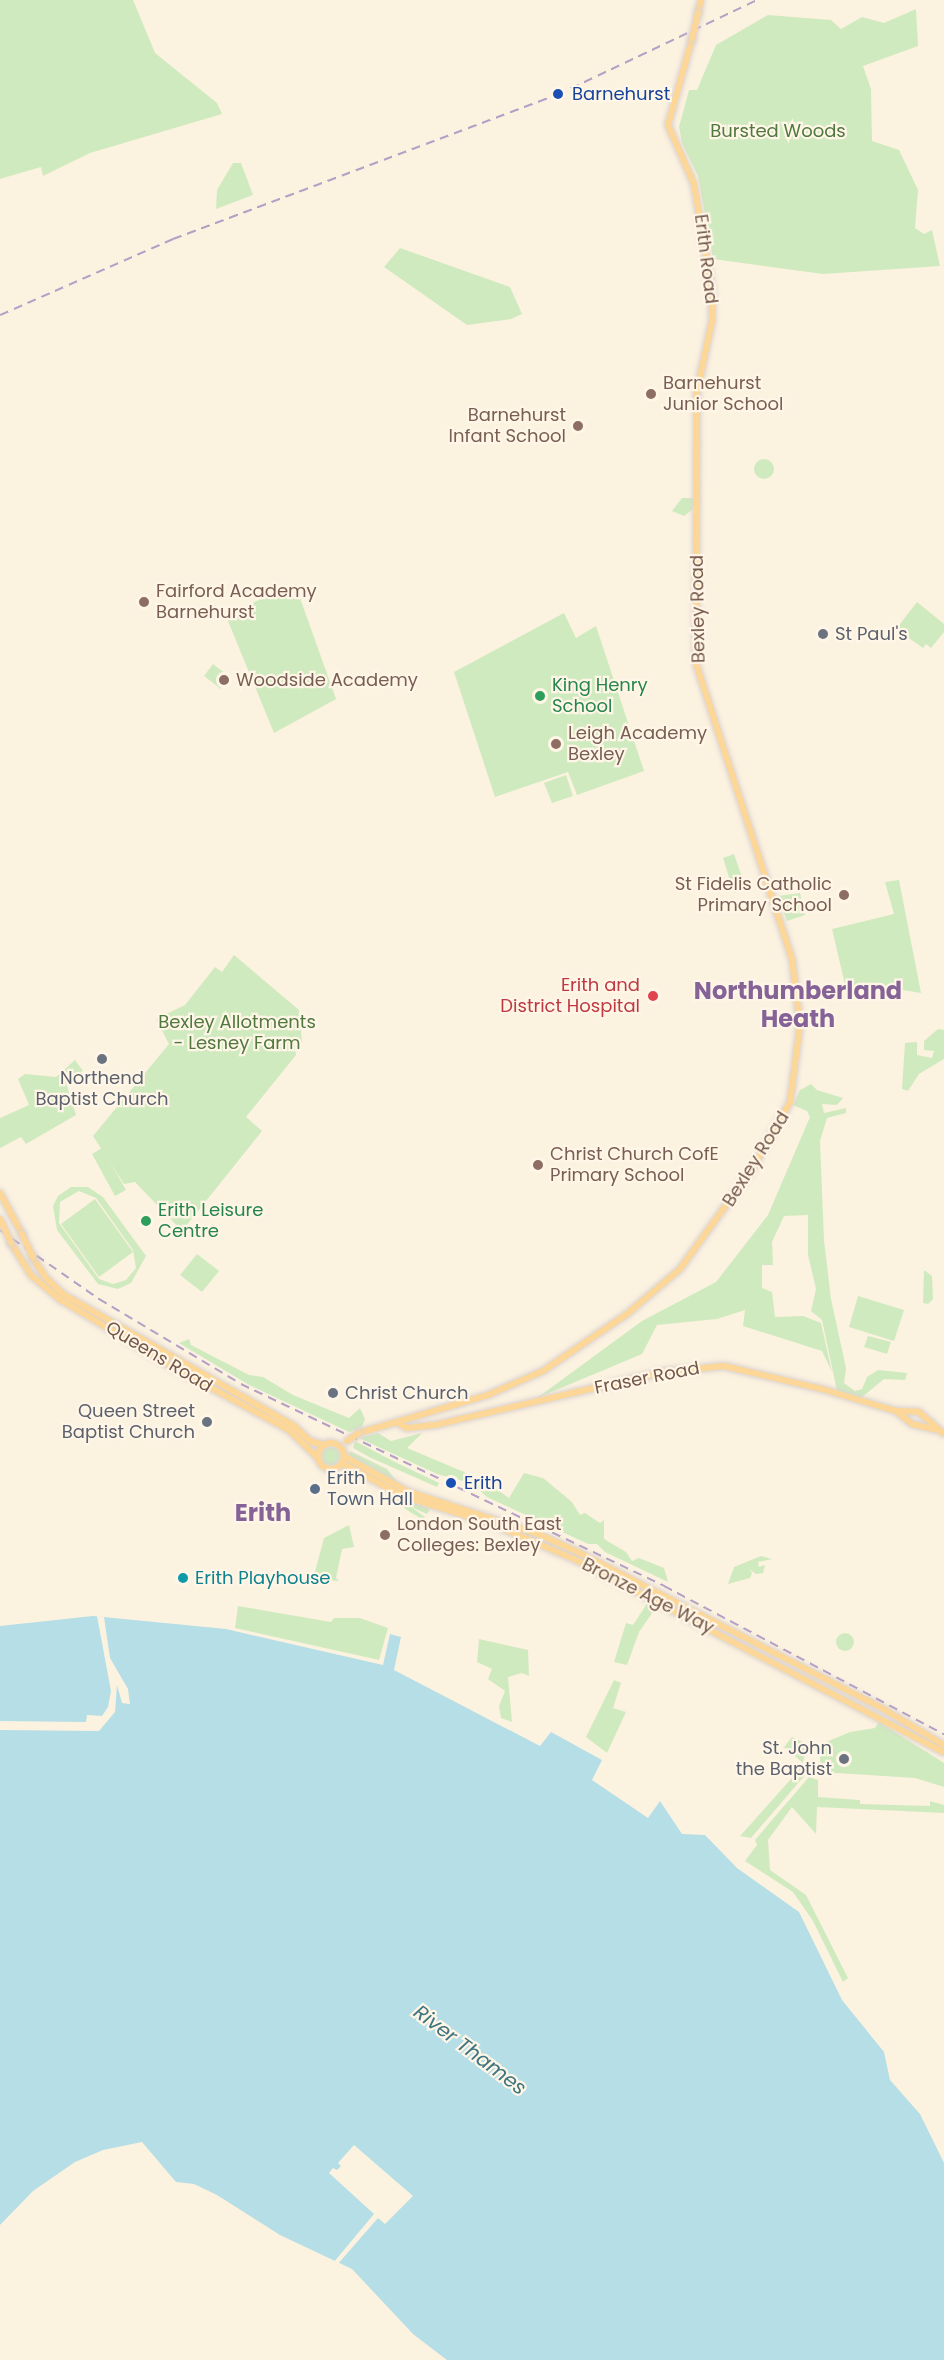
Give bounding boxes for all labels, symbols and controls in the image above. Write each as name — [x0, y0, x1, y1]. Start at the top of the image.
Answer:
place label: Barnehurst — [572, 83, 670, 105]
marker: Barnehurst — [549, 85, 567, 103]
park label: Bursted Woods — [710, 120, 846, 142]
street label: Erith Road — [690, 213, 722, 305]
place label: Barnehurst Junior School — [663, 373, 784, 416]
marker: Barnehurst Junior School — [644, 387, 658, 401]
place label: Barnehurst Infant School — [449, 405, 566, 448]
marker: Barnehurst Infant School — [571, 419, 585, 433]
street label: Bexley Road — [686, 555, 710, 663]
place label: Fairford Academy Barnehurst — [156, 581, 317, 624]
marker: Fairford Academy Barnehurst — [137, 595, 151, 609]
place label: St Paul's — [835, 623, 908, 645]
marker: St Paul's — [816, 627, 830, 641]
place label: Woodside Academy — [236, 669, 418, 691]
marker: Woodside Academy — [217, 673, 231, 687]
place label: King Henry School — [552, 675, 648, 718]
marker: King Henry School — [533, 689, 547, 703]
place label: Leigh Academy Bexley — [568, 723, 707, 766]
marker: Leigh Academy Bexley — [549, 737, 563, 751]
place label: St Fidelis Catholic Primary School — [675, 874, 832, 916]
marker: St Fidelis Catholic Primary School — [837, 888, 851, 902]
place label: Erith and District Hospital — [500, 975, 640, 1018]
district label: Northumberland Heath — [694, 977, 902, 1033]
marker: Erith and District Hospital — [644, 987, 662, 1005]
park label: Bexley Allotments - Lesney Farm — [158, 1012, 316, 1054]
marker: Northend Baptist Church — [95, 1052, 109, 1066]
place label: Northend Baptist Church — [35, 1068, 169, 1110]
street label: Bexley Road — [718, 1107, 794, 1211]
place label: Christ Church CofE Primary School — [550, 1144, 719, 1186]
marker: Christ Church CofE Primary School — [531, 1158, 545, 1172]
place label: Erith Leisure Centre — [158, 1200, 263, 1242]
marker: Erith Leisure Centre — [139, 1214, 153, 1228]
street label: Queens Road — [102, 1317, 216, 1397]
street label: Fraser Road — [593, 1357, 701, 1399]
place label: Christ Church — [345, 1382, 468, 1404]
marker: Christ Church — [326, 1386, 340, 1400]
place label: Queen Street Baptist Church — [62, 1401, 195, 1444]
marker: Queen Street Baptist Church — [200, 1415, 214, 1429]
place label: Erith Town Hall — [327, 1468, 413, 1510]
place label: Erith — [464, 1472, 502, 1494]
marker: Erith — [442, 1474, 460, 1492]
marker: Erith Town Hall — [308, 1482, 322, 1496]
district label: Erith — [235, 1499, 291, 1527]
place label: London South East Colleges: Bexley — [397, 1514, 562, 1556]
marker: London South East Colleges: Bexley — [378, 1528, 392, 1542]
street label: Bronze Age Way — [578, 1553, 718, 1639]
place label: Erith Playhouse — [195, 1567, 331, 1589]
marker: Erith Playhouse — [176, 1571, 190, 1585]
place label: St. John the Baptist — [736, 1738, 832, 1780]
marker: St. John the Baptist — [837, 1752, 851, 1766]
water label: River Thames — [409, 2000, 531, 2100]

